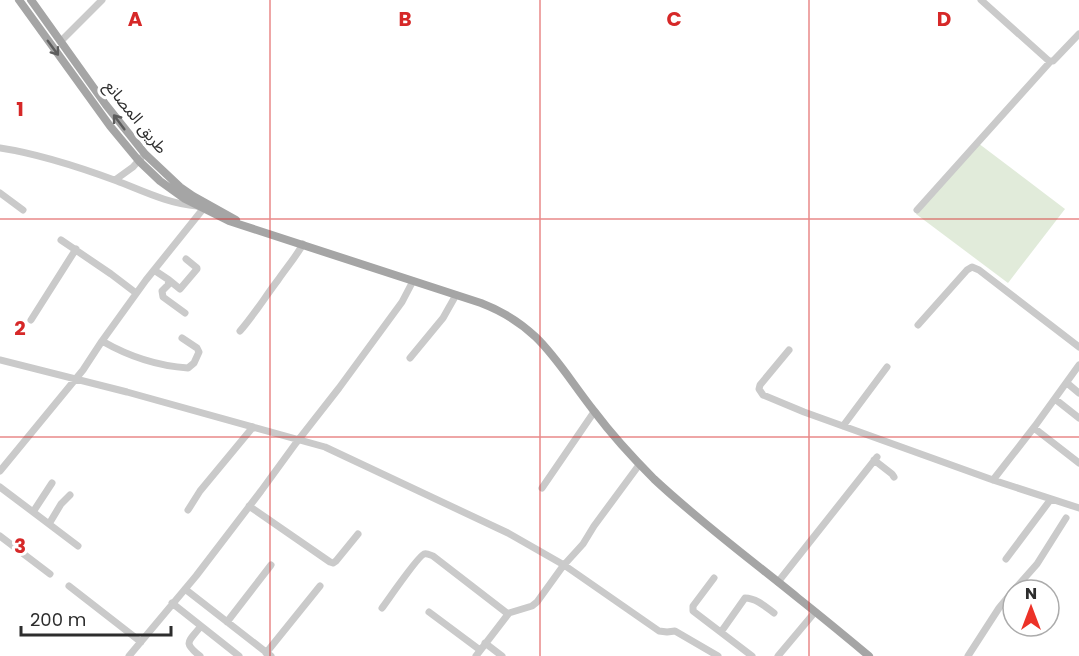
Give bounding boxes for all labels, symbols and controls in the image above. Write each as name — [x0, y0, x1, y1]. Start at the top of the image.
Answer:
text: A — [128, 5, 143, 33]
text: B — [398, 5, 412, 33]
text: C — [666, 5, 682, 33]
text: D — [937, 5, 951, 33]
one-way arrow — [47, 39, 59, 55]
street label: طريق المصانع — [98, 75, 173, 159]
text: 1 — [16, 95, 24, 123]
one-way arrow — [113, 114, 126, 130]
text: 2 — [14, 314, 26, 342]
text: 3 — [14, 532, 26, 560]
north arrow — [1001, 578, 1061, 638]
text: N — [1025, 582, 1037, 605]
scale bar — [21, 599, 171, 637]
text: 200 m — [30, 607, 86, 632]

